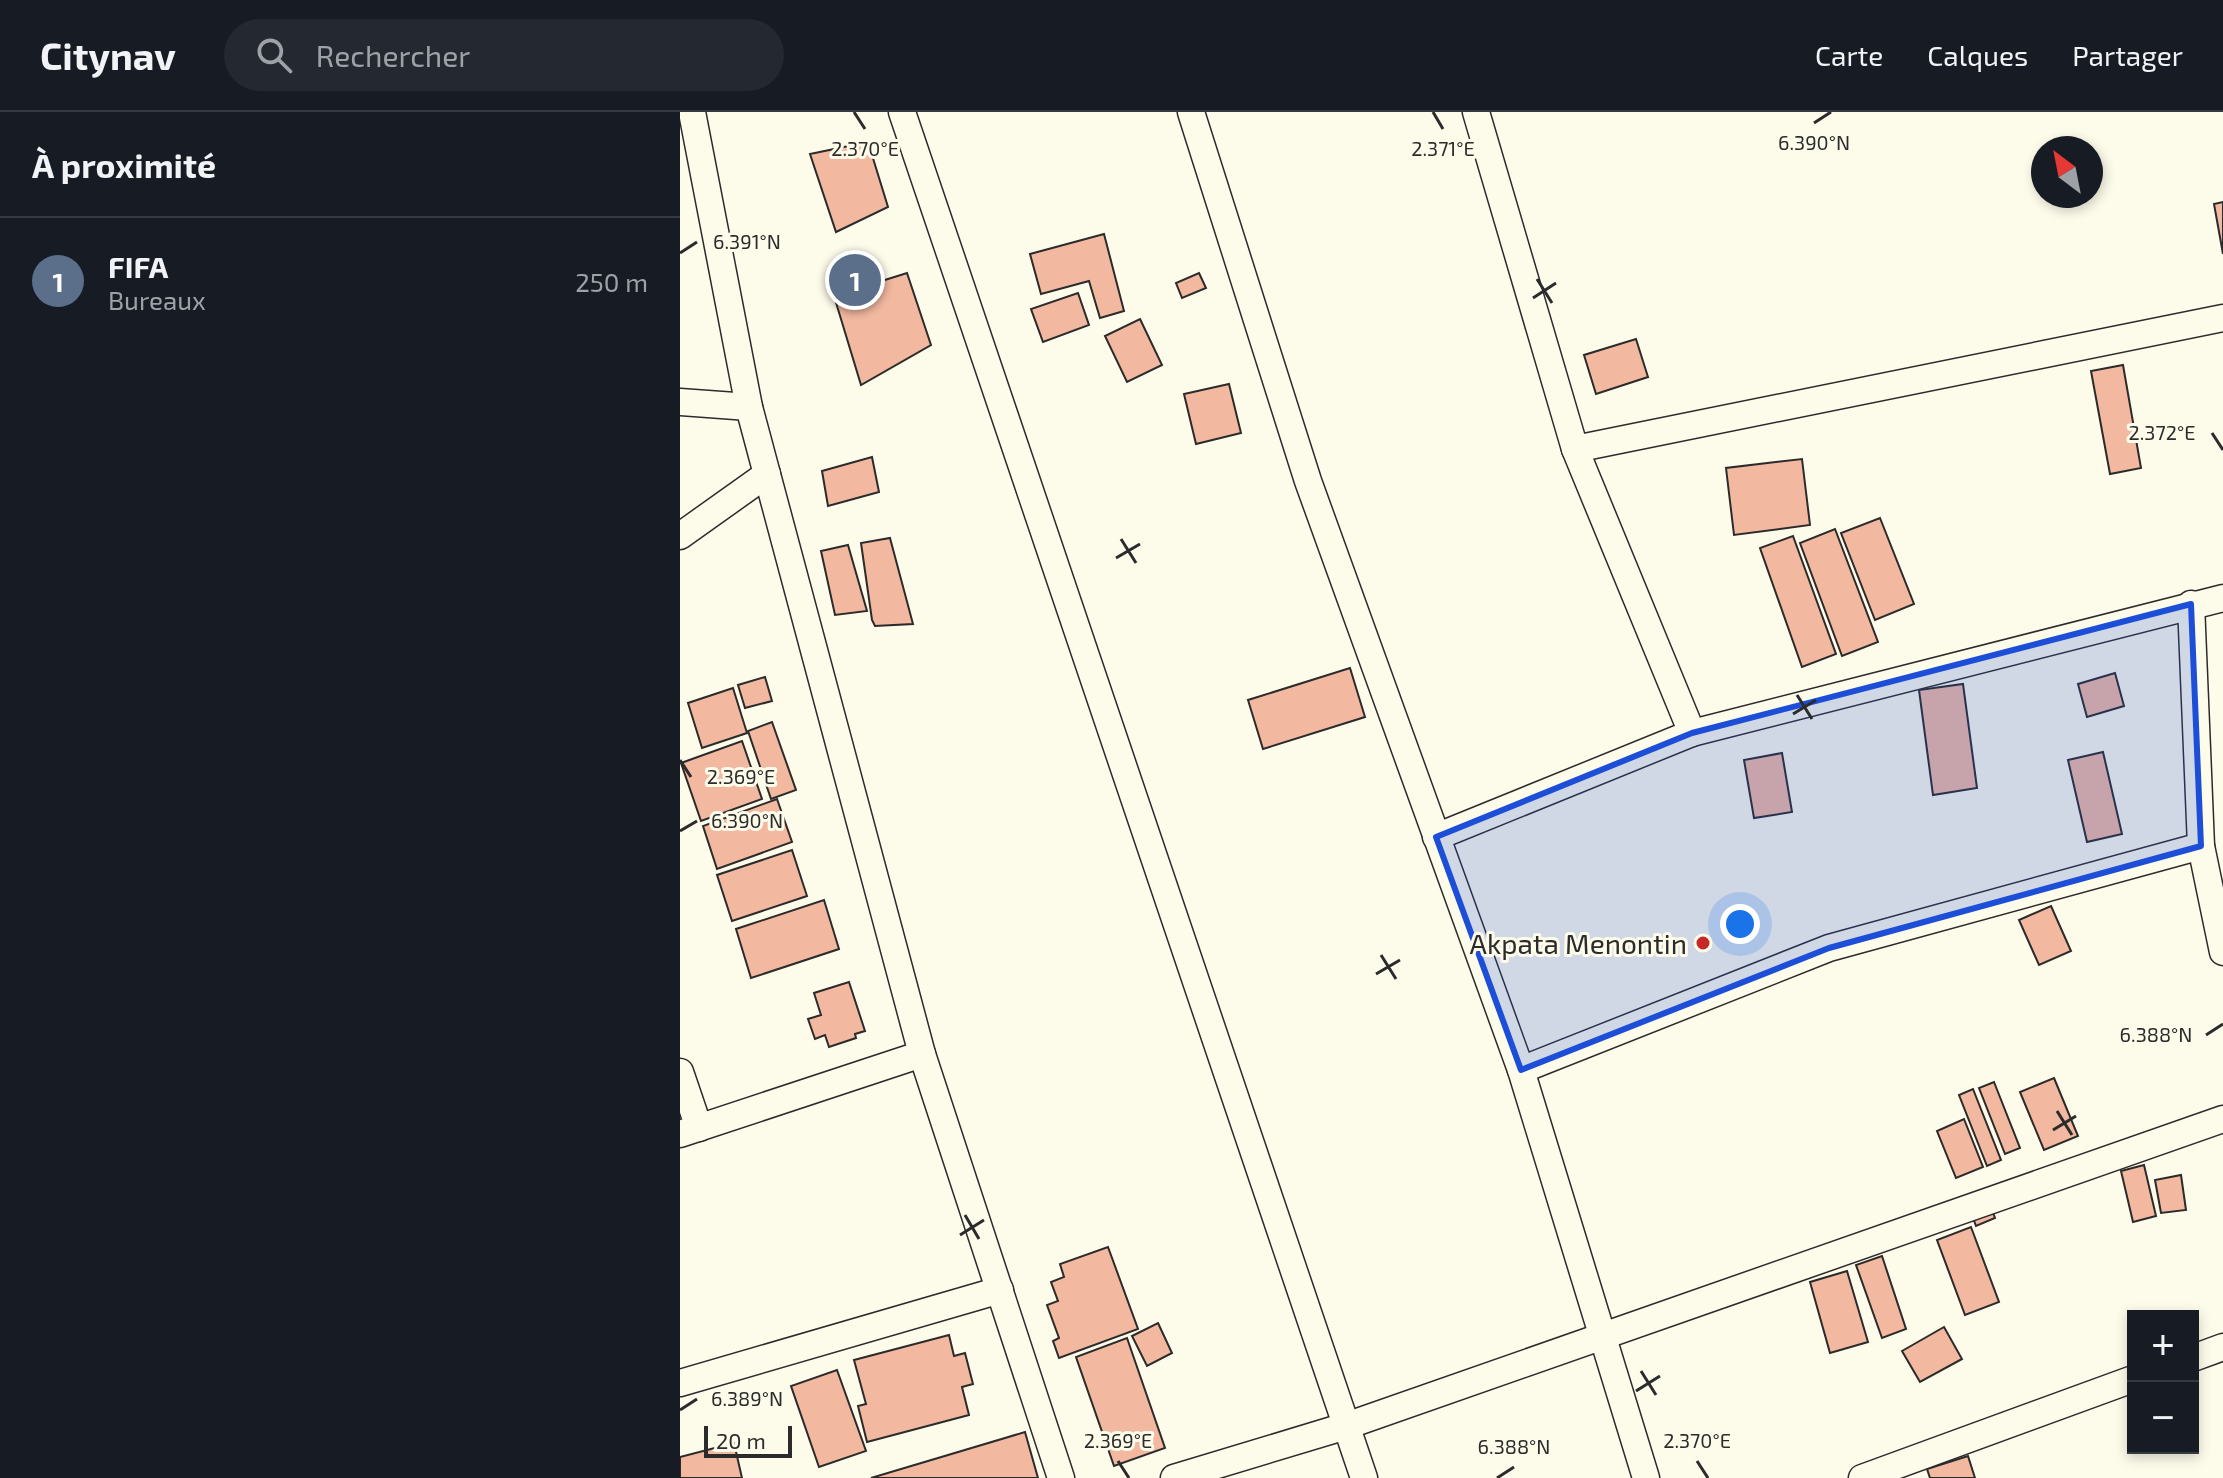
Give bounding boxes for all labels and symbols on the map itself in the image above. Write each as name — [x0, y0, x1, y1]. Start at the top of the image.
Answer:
text: 6.390°N — [1778, 130, 1850, 154]
text: 2.370°E — [831, 136, 899, 160]
text: 2.371°E — [1411, 136, 1475, 160]
north arrow — [2031, 136, 2103, 208]
text: 6.391°N — [713, 229, 781, 253]
pin: 1 — [829, 250, 881, 310]
text: 2.372°E — [2129, 420, 2195, 444]
text: 2.369°E — [707, 764, 775, 788]
text: 6.390°N — [711, 808, 783, 832]
your location — [1720, 904, 1760, 944]
place label: Akpata Menontin — [1470, 926, 1687, 960]
marker: Akpata Menontin — [1694, 934, 1712, 952]
text: 6.388°N — [2120, 1022, 2192, 1046]
text: 6.389°N — [711, 1386, 783, 1410]
scale bar — [704, 1422, 792, 1458]
text: 2.369°E — [1084, 1428, 1152, 1452]
text: 2.370°E — [1663, 1428, 1731, 1452]
text: 6.388°N — [1478, 1434, 1550, 1458]

